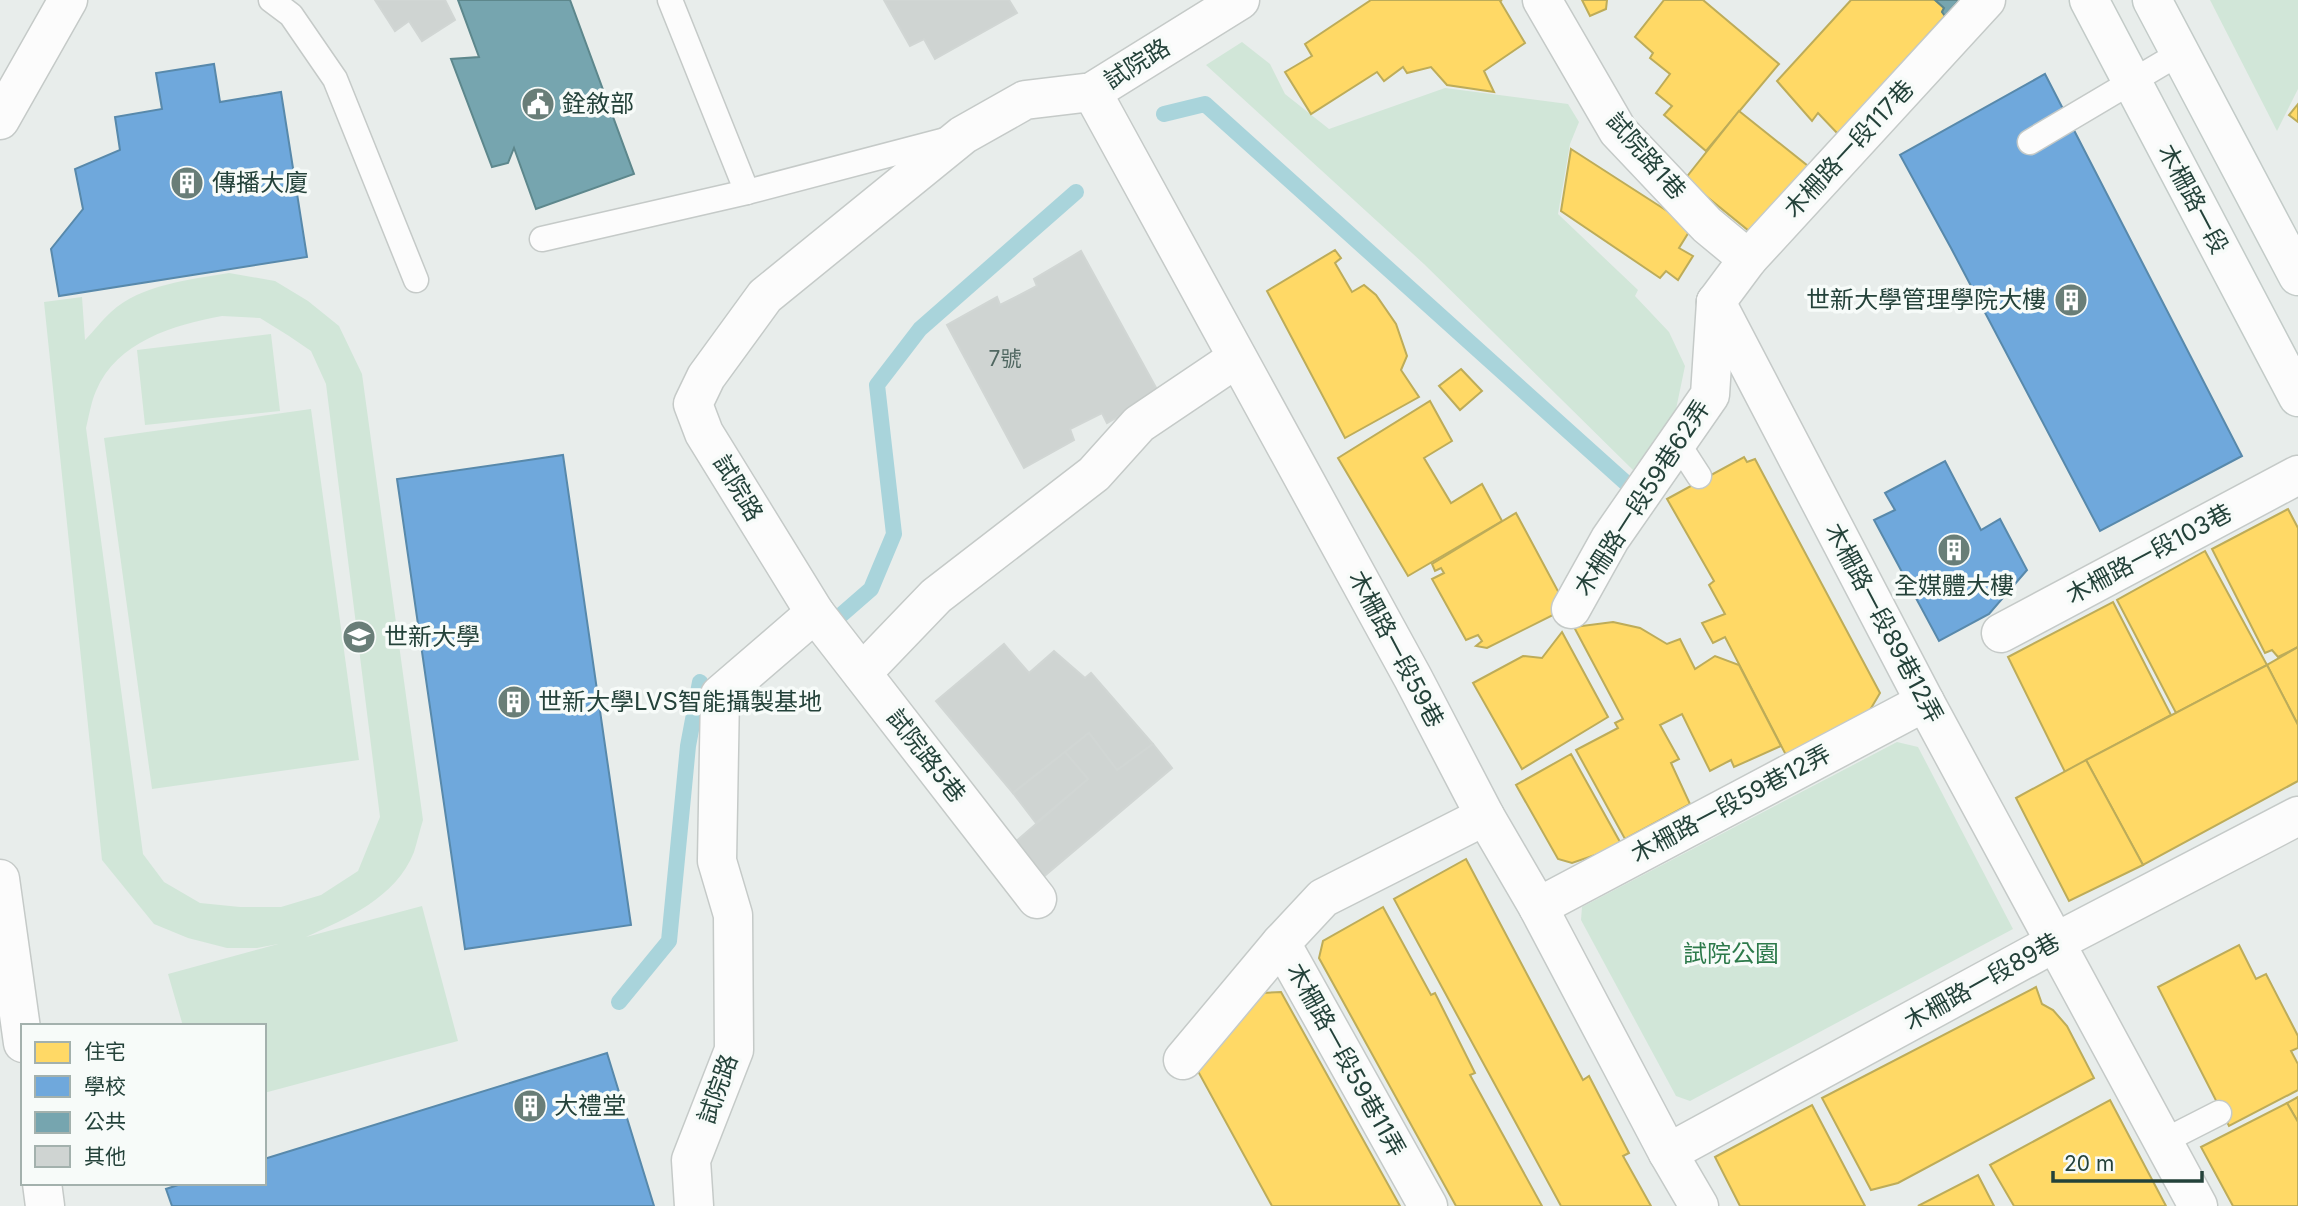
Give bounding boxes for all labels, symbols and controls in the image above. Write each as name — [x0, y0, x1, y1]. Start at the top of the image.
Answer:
street label: 試院路 — [1099, 32, 1175, 95]
street label: 木柵路一段117巷 — [1778, 74, 1920, 223]
public building icon: 銓敘部 — [519, 85, 557, 123]
place label: 銓敘部 — [562, 89, 634, 118]
street label: 試院路1巷 — [1601, 106, 1692, 205]
street label: 木柵路一段 — [2152, 139, 2234, 259]
building icon: 傳播大廈 — [168, 164, 206, 202]
place label: 傳播大廈 — [212, 168, 308, 197]
building icon: 世新大學管理學院大樓 — [2052, 281, 2090, 319]
place label: 世新大學管理學院大樓 — [1806, 285, 2046, 314]
house number: 7號 — [989, 346, 1021, 371]
street label: 木柵路一段59巷62弄 — [1568, 395, 1716, 601]
street label: 試院路 — [707, 449, 769, 526]
street label: 木柵路一段103巷 — [2061, 498, 2237, 609]
street label: 木柵路一段89巷12弄 — [1819, 518, 1949, 728]
building icon: 全媒體大樓 — [1935, 531, 1973, 569]
street label: 木柵路一段59巷 — [1343, 565, 1450, 732]
place label: 全媒體大樓 — [1894, 571, 2014, 600]
school or university icon: 世新大學 — [340, 618, 378, 656]
place label: 世新大學 — [384, 622, 480, 651]
building icon: 世新大學LVS智能攝製基地 — [495, 683, 533, 721]
place label: 世新大學LVS智能攝製基地 — [538, 687, 822, 716]
street label: 試院路5巷 — [881, 703, 972, 808]
street label: 木柵路一段59巷12弄 — [1626, 739, 1836, 868]
street label: 木柵路一段89巷 — [1899, 927, 2065, 1036]
park label: 試院公園 — [1683, 939, 1779, 968]
street label: 木柵路一段59巷11弄 — [1281, 958, 1412, 1162]
legend — [21, 1024, 266, 1185]
text: 住宅 — [84, 1039, 126, 1064]
street label: 試院路 — [692, 1050, 743, 1128]
text: 學校 — [84, 1074, 126, 1099]
building icon: 大禮堂 — [511, 1087, 549, 1125]
place label: 大禮堂 — [554, 1091, 626, 1120]
text: 公共 — [84, 1109, 126, 1134]
scale bar — [2053, 1140, 2202, 1184]
text: 其他 — [84, 1144, 126, 1169]
text: 20 m — [2064, 1151, 2114, 1176]

